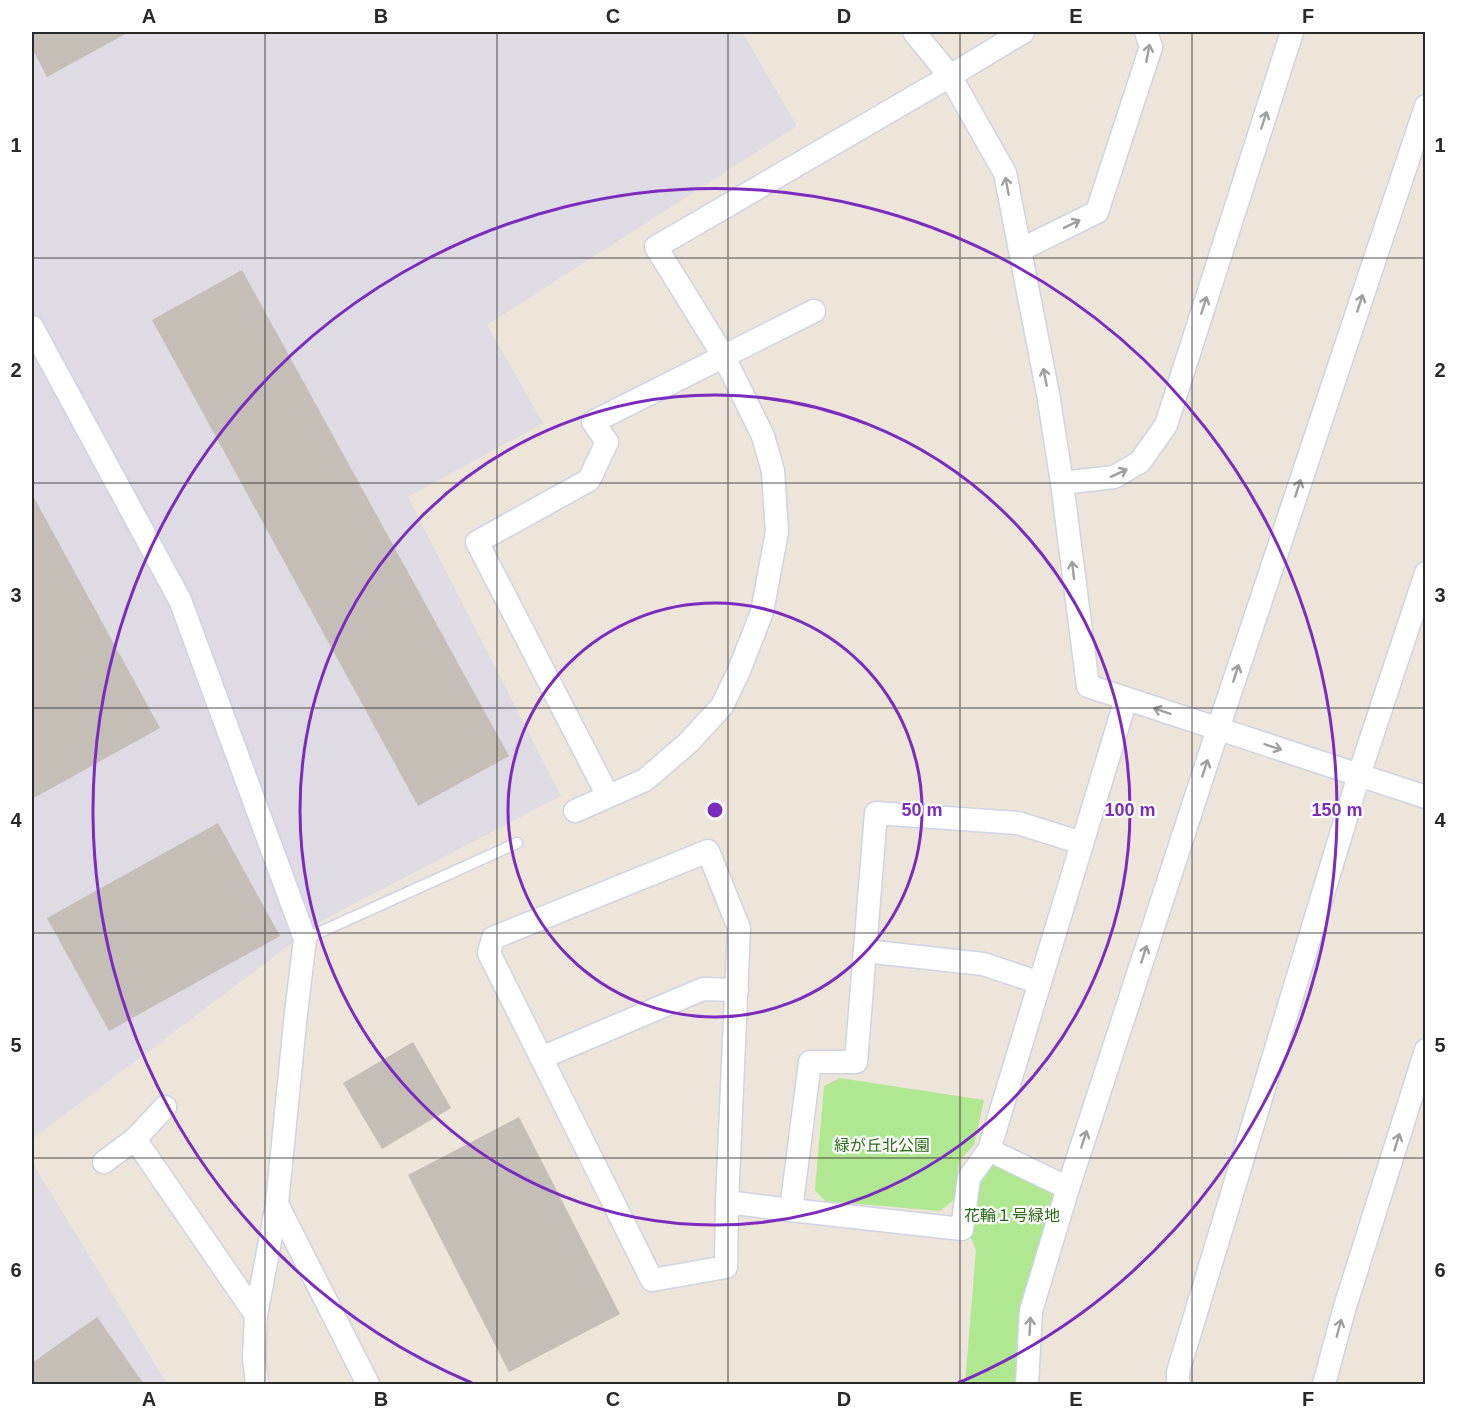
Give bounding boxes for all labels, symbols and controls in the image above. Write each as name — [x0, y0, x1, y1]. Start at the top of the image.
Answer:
text: A — [142, 5, 156, 27]
text: B — [374, 5, 388, 27]
text: C — [606, 5, 620, 27]
text: D — [837, 5, 851, 27]
text: E — [1069, 5, 1083, 27]
text: F — [1302, 5, 1314, 27]
one-way arrow — [1143, 44, 1154, 63]
one-way arrow — [1259, 111, 1270, 130]
text: 1 — [10, 134, 22, 156]
text: 1 — [1434, 134, 1446, 156]
one-way arrow — [1001, 177, 1012, 196]
one-way arrow — [1063, 218, 1081, 230]
one-way arrow — [1355, 294, 1366, 313]
one-way arrow — [1200, 296, 1211, 315]
text: 2 — [10, 359, 22, 381]
text: 2 — [1434, 359, 1446, 381]
one-way arrow — [1039, 368, 1050, 388]
one-way arrow — [1109, 467, 1127, 479]
one-way arrow — [1293, 479, 1304, 498]
one-way arrow — [1067, 561, 1078, 581]
text: 3 — [10, 584, 22, 606]
text: 3 — [1434, 584, 1446, 606]
one-way arrow — [1232, 664, 1243, 683]
one-way arrow — [1153, 704, 1172, 715]
one-way arrow — [1263, 742, 1282, 753]
one-way arrow — [1200, 759, 1211, 778]
centre of rings — [705, 800, 725, 820]
text: 50 m — [901, 800, 943, 820]
text: 100 m — [1104, 800, 1156, 820]
text: 150 m — [1311, 800, 1363, 820]
text: 4 — [10, 809, 22, 831]
text: 4 — [1434, 809, 1446, 831]
one-way arrow — [1140, 945, 1151, 964]
text: 5 — [10, 1034, 22, 1056]
text: 5 — [1434, 1034, 1446, 1056]
one-way arrow — [1079, 1130, 1090, 1149]
one-way arrow — [1392, 1133, 1403, 1152]
park label: 緑が丘北公園 — [834, 1137, 930, 1154]
park label: 花輪１号緑地 — [964, 1207, 1060, 1224]
text: 6 — [10, 1259, 22, 1281]
text: 6 — [1434, 1259, 1446, 1281]
one-way arrow — [1024, 1317, 1035, 1337]
one-way arrow — [1334, 1319, 1345, 1338]
text: A — [142, 1388, 156, 1410]
text: B — [374, 1388, 388, 1410]
text: C — [606, 1388, 620, 1410]
text: D — [837, 1388, 851, 1410]
text: E — [1069, 1388, 1083, 1410]
text: F — [1302, 1388, 1314, 1410]

